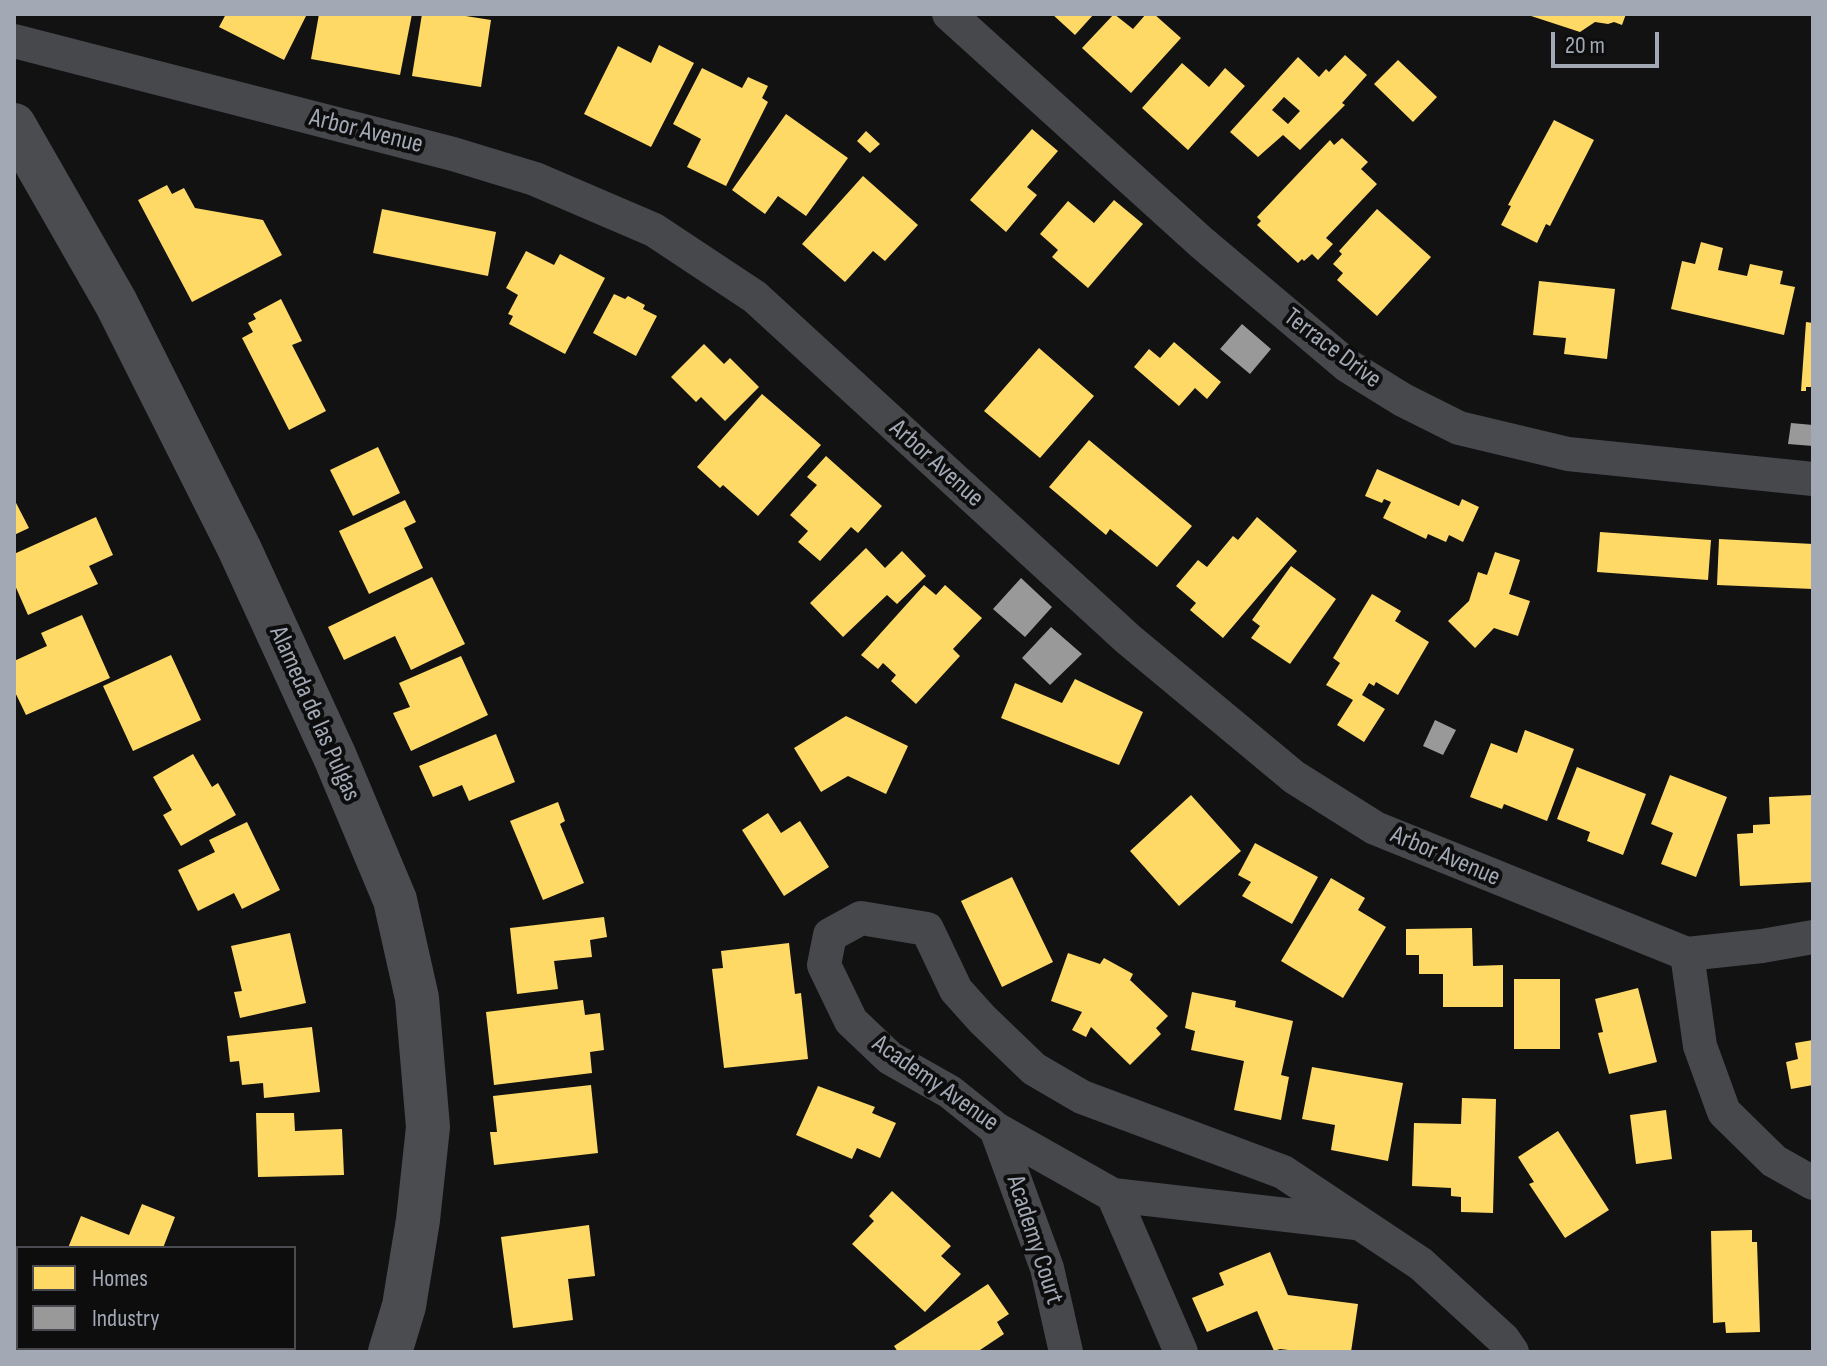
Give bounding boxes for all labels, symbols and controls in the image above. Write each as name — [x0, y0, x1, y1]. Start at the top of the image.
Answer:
scale bar — [1555, 16, 1663, 66]
text: 20 m — [1565, 31, 1605, 60]
street label: Arbor Avenue — [306, 103, 426, 161]
street label: Terrace Drive — [1277, 302, 1387, 396]
street label: Arbor Avenue — [883, 414, 989, 514]
street label: Alameda de las Pulgas — [261, 622, 367, 806]
street label: Arbor Avenue — [1386, 820, 1504, 894]
street label: Academy Avenue — [866, 1029, 1004, 1139]
street label: Academy Court — [999, 1172, 1069, 1308]
legend — [16, 1246, 296, 1350]
text: Homes — [92, 1264, 148, 1293]
text: Industry — [92, 1304, 159, 1333]

